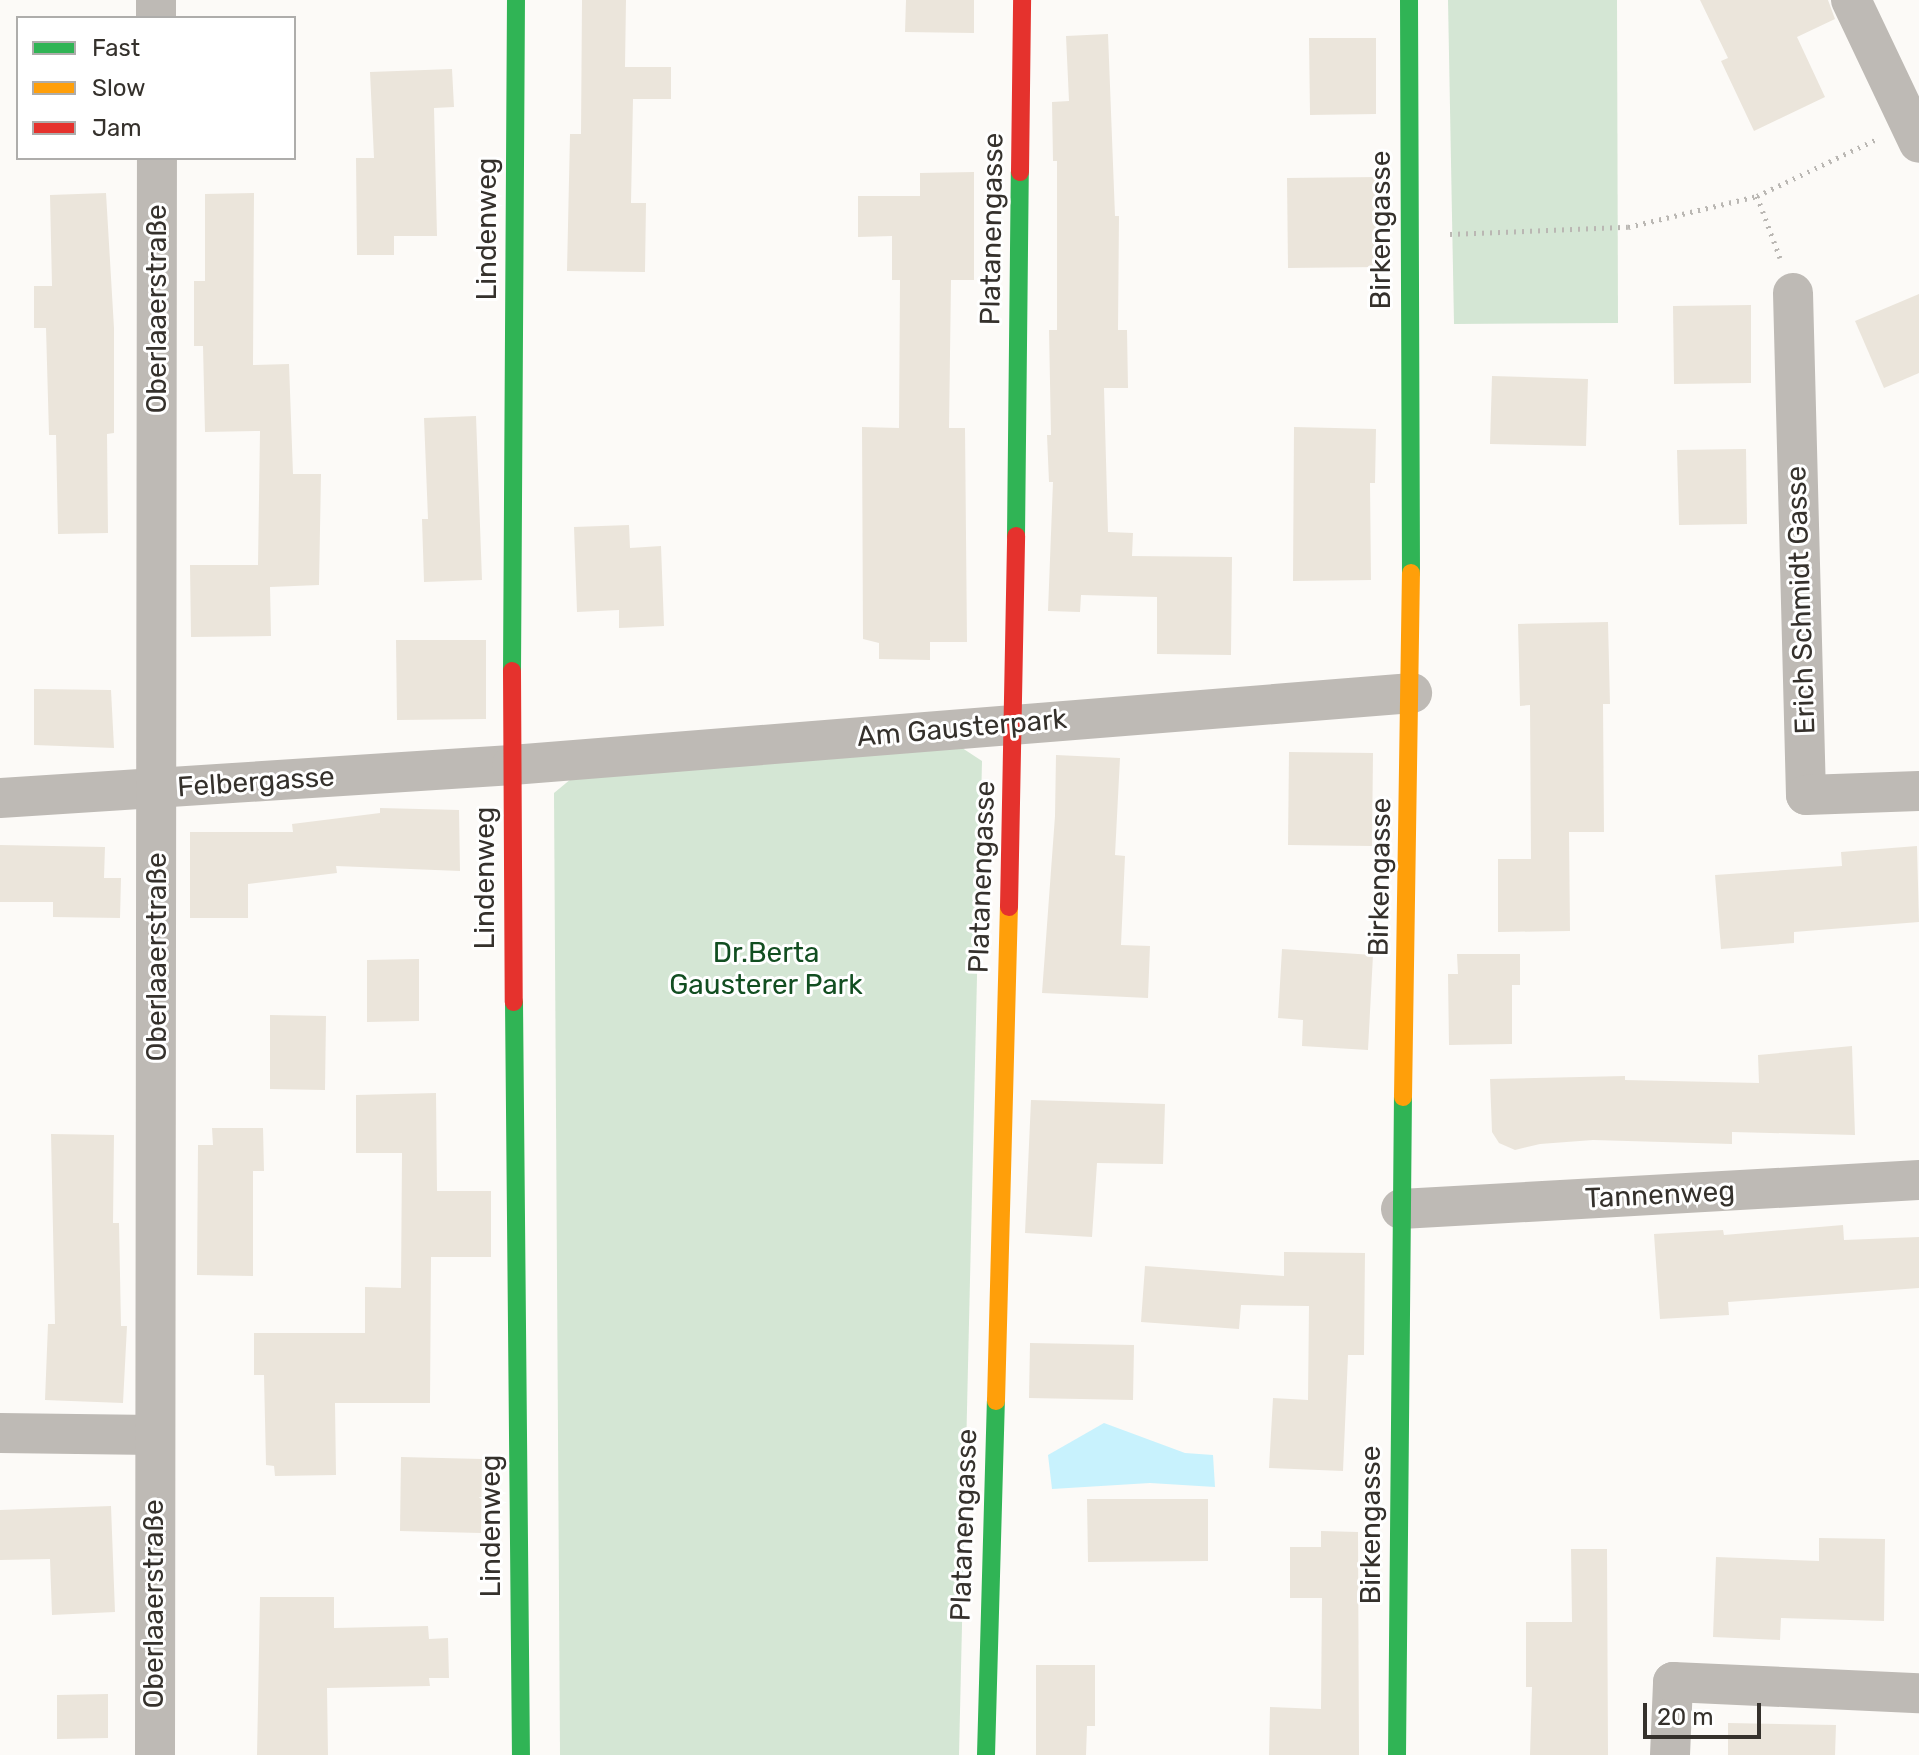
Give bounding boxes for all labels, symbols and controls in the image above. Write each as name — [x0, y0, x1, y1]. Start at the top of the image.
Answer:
legend — [16, 16, 296, 160]
text: Fast — [92, 34, 140, 62]
text: Slow — [92, 74, 145, 102]
text: Jam — [92, 114, 142, 142]
street label: Platanengasse — [974, 132, 1010, 326]
street label: Birkengasse — [1364, 151, 1398, 309]
street label: Lindenweg — [470, 157, 504, 301]
street label: Oberlaaerstraße — [140, 204, 174, 414]
street label: Erich Schmidt Gasse — [1780, 465, 1822, 735]
street label: Am Gausterpark — [856, 702, 1068, 754]
street label: Felbergasse — [176, 760, 336, 804]
street label: Platanengasse — [962, 780, 1002, 974]
street label: Birkengasse — [1362, 797, 1398, 957]
street label: Lindenweg — [468, 806, 502, 950]
street label: Oberlaaerstraße — [140, 852, 174, 1062]
park label: Dr.Berta Gausterer Park — [669, 936, 863, 1002]
street label: Tannenweg — [1584, 1174, 1736, 1216]
street label: Platanengasse — [944, 1428, 984, 1622]
street label: Birkengasse — [1354, 1446, 1388, 1604]
street label: Lindenweg — [474, 1454, 508, 1598]
street label: Oberlaaerstraße — [137, 1499, 171, 1709]
scale bar — [1647, 1687, 1765, 1737]
text: 20 m — [1657, 1703, 1714, 1731]

